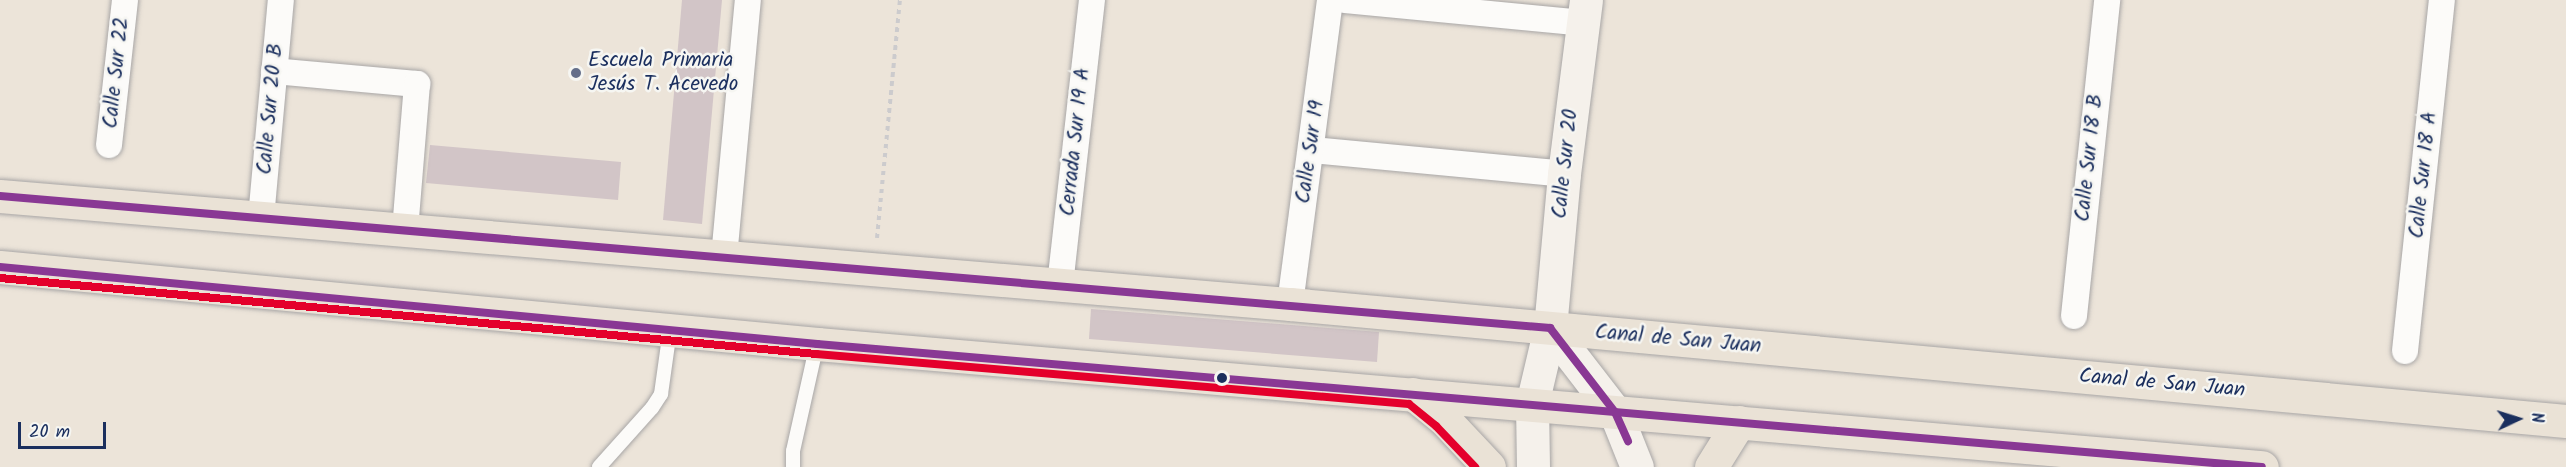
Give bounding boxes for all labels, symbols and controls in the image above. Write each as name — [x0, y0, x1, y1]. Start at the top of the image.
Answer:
street label: Calle Sur 22 — [99, 16, 135, 130]
street label: Calle Sur 20 B — [253, 42, 289, 176]
place label: Escuela Primaria Jesús T. Acevedo — [588, 48, 738, 98]
marker: Escuela Primaria Jesús T. Acevedo — [569, 66, 583, 80]
street label: Cerrada Sur 19 A — [1056, 66, 1096, 218]
street label: Calle Sur 18 B — [2071, 93, 2109, 223]
street label: Calle Sur 19 — [1291, 99, 1331, 205]
street label: Calle Sur 20 — [1548, 108, 1584, 220]
street label: Calle Sur 18 A — [2405, 110, 2443, 240]
street label: Canal de San Juan — [1594, 320, 1762, 360]
street label: Canal de San Juan — [2078, 364, 2246, 404]
unlabelled marker — [1216, 372, 1228, 384]
north arrow — [2488, 389, 2548, 449]
scale bar — [21, 410, 110, 448]
text: N — [2524, 412, 2549, 424]
text: 20 m — [29, 418, 70, 447]

